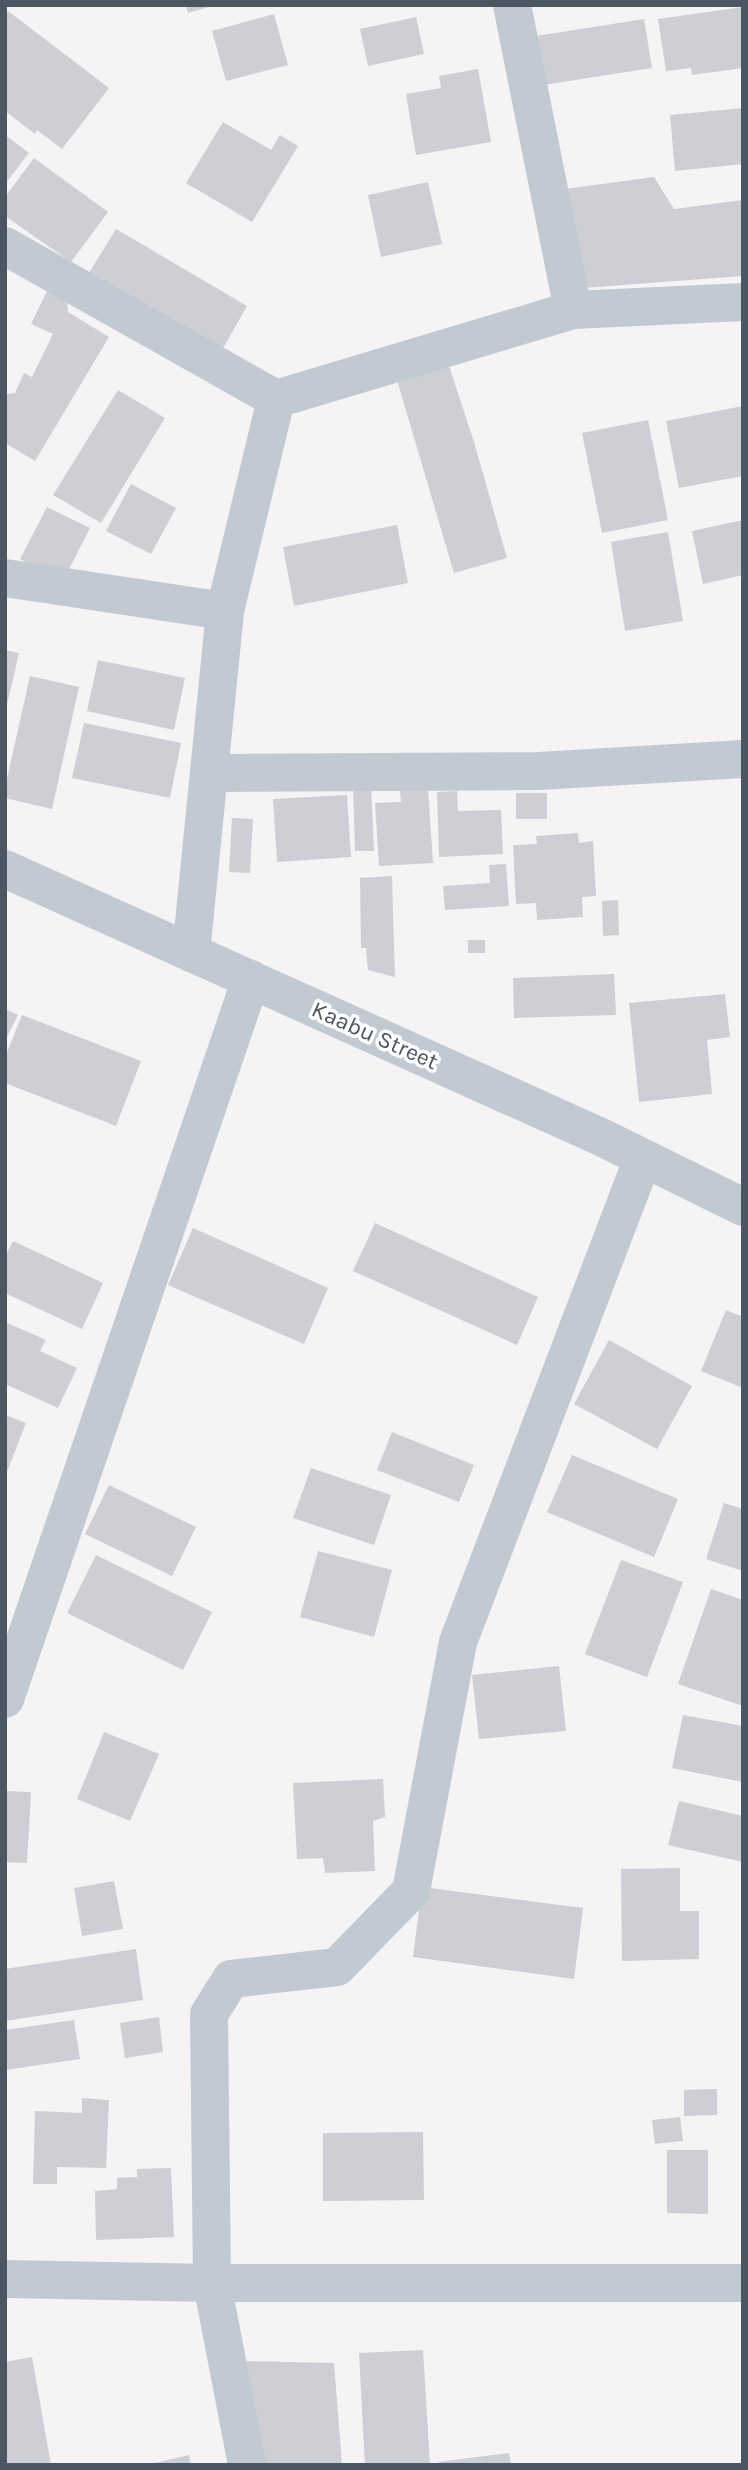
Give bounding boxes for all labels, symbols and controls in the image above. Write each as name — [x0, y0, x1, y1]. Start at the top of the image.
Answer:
street label: Kaabu Street — [307, 996, 442, 1075]

